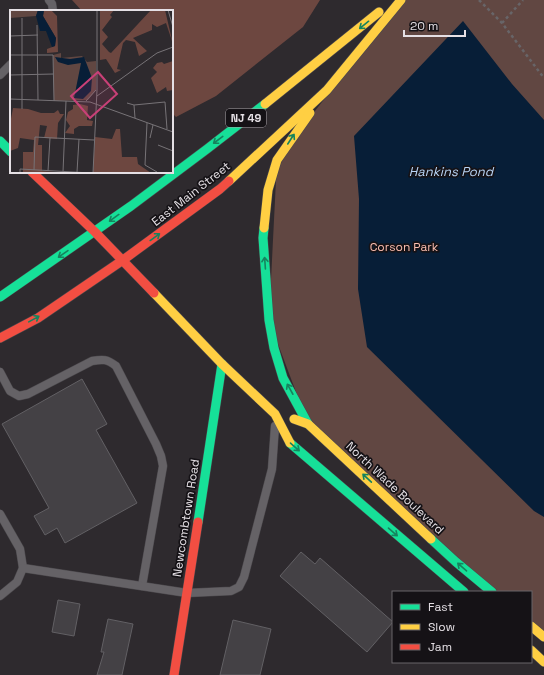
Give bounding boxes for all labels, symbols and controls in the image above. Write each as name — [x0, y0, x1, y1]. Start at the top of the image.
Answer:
inset map — [10, 10, 173, 173]
scale bar — [404, 12, 465, 38]
text: 20 m — [410, 18, 438, 34]
one-way arrow — [359, 20, 370, 29]
road number: NJ 49 — [226, 109, 266, 127]
one-way arrow — [288, 133, 296, 145]
one-way arrow — [213, 136, 224, 144]
street label: East Main Street — [148, 158, 234, 230]
water label: Hankins Pond — [409, 163, 495, 180]
one-way arrow — [109, 214, 120, 222]
one-way arrow — [149, 233, 160, 242]
park label: Corson Park — [370, 239, 439, 255]
one-way arrow — [57, 250, 68, 258]
one-way arrow — [262, 257, 269, 270]
one-way arrow — [28, 315, 40, 323]
one-way arrow — [285, 383, 293, 395]
street label: North Wade Boulevard — [343, 438, 447, 538]
one-way arrow — [290, 442, 300, 452]
street label: Newcombtown Road — [169, 458, 203, 578]
one-way arrow — [362, 473, 372, 483]
one-way arrow — [388, 527, 399, 536]
one-way arrow — [457, 562, 467, 571]
legend — [392, 591, 532, 663]
text: Fast — [428, 599, 453, 615]
text: Slow — [428, 619, 455, 635]
text: Jam — [428, 639, 452, 655]

